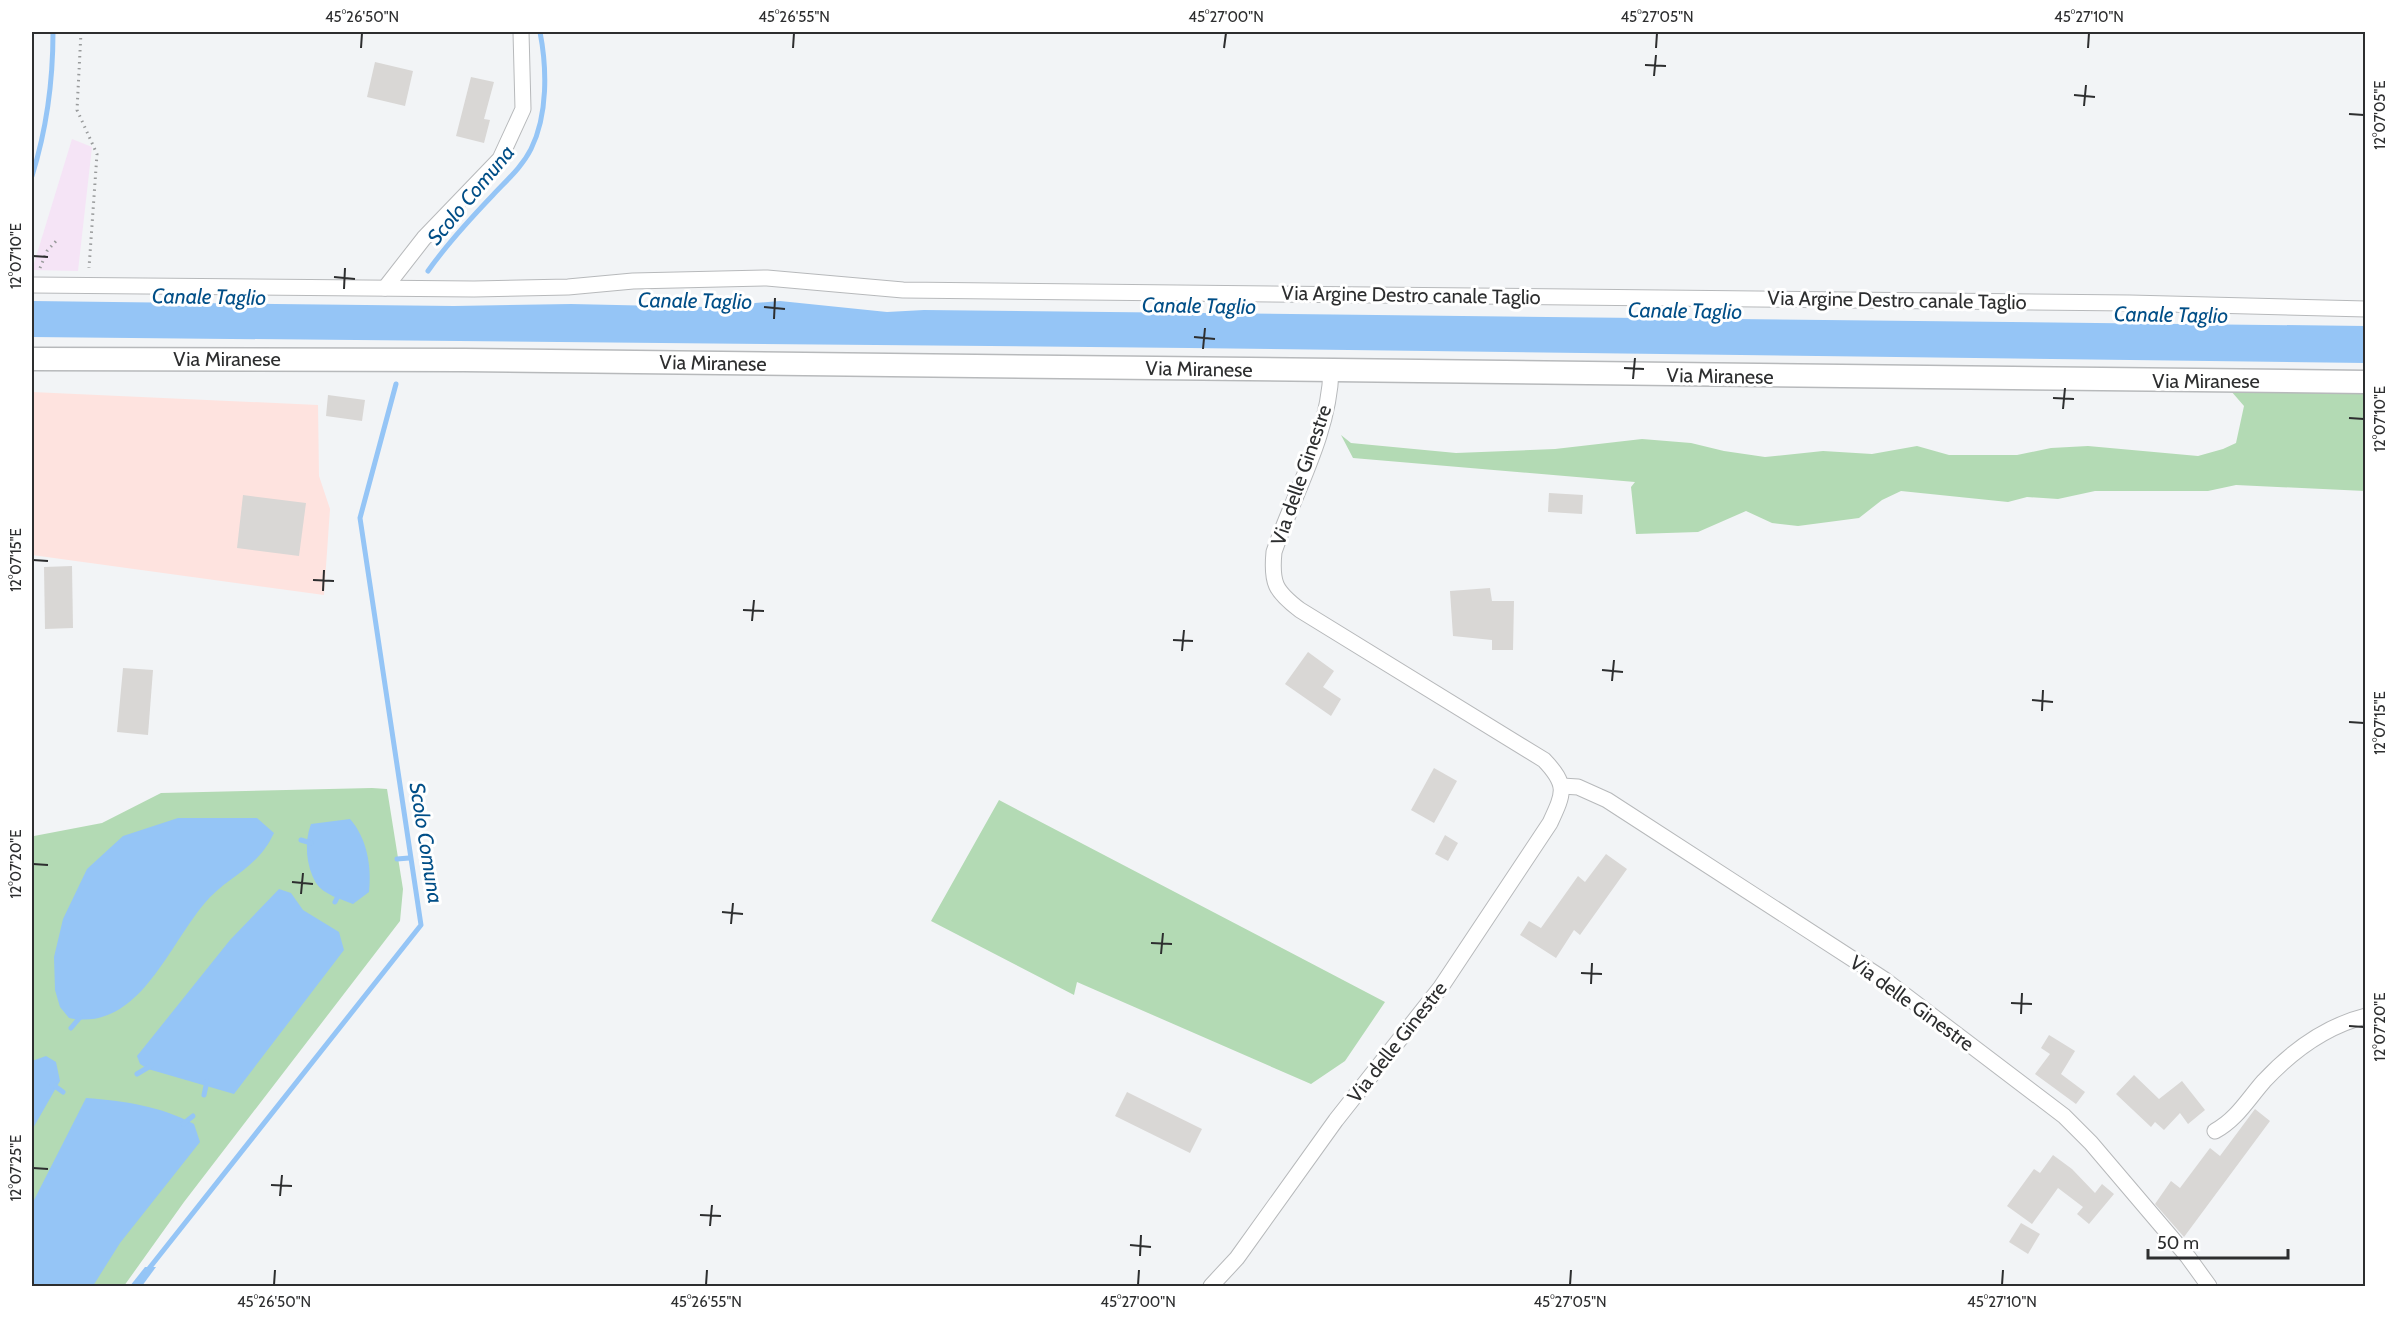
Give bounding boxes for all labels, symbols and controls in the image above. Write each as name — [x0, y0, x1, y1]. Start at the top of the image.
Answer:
text: 45°26'50"N — [325, 8, 399, 26]
text: 45°26'55"N — [758, 8, 830, 26]
text: 45°27'00"N — [1188, 8, 1264, 26]
text: 45°27'05"N — [1620, 8, 1694, 26]
text: 45°27'10"N — [2054, 8, 2124, 26]
text: 12°07'05"E — [2371, 80, 2389, 150]
water label: Scolo Comuna — [422, 140, 519, 250]
text: 12°07'10"E — [7, 223, 25, 289]
street label: Via Argine Destro canale Taglio — [1281, 281, 1541, 309]
water label: Canale Taglio — [152, 283, 266, 310]
street label: Via Argine Destro canale Taglio — [1767, 286, 2027, 314]
water label: Canale Taglio — [638, 287, 752, 314]
water label: Canale Taglio — [1142, 292, 1256, 319]
water label: Canale Taglio — [1628, 297, 1742, 324]
water label: Canale Taglio — [2114, 301, 2228, 328]
street label: Via Miranese — [173, 347, 281, 371]
street label: Via Miranese — [659, 350, 767, 376]
street label: Via Miranese — [1145, 356, 1253, 382]
street label: Via Miranese — [1666, 363, 1774, 389]
street label: Via Miranese — [2152, 369, 2260, 393]
text: 12°07'10"E — [2371, 386, 2389, 452]
street label: Via delle Ginestre — [1266, 402, 1336, 548]
text: 12°07'15"E — [7, 528, 25, 592]
text: 12°07'15"E — [2371, 691, 2389, 755]
water label: Scolo Comuna — [405, 781, 448, 905]
text: 12°07'20"E — [7, 829, 25, 899]
street label: Via delle Ginestre — [1845, 950, 1979, 1056]
street label: Via delle Ginestre — [1342, 977, 1452, 1107]
text: 12°07'20"E — [2371, 992, 2389, 1062]
text: 12°07'25"E — [7, 1135, 25, 1201]
scale bar — [2148, 1222, 2288, 1260]
text: 50 m — [2157, 1232, 2199, 1254]
text: 45°26'50"N — [237, 1293, 311, 1311]
text: 45°26'55"N — [670, 1293, 742, 1311]
text: 45°27'00"N — [1100, 1293, 1176, 1311]
text: 45°27'05"N — [1533, 1293, 1607, 1311]
text: 45°27'10"N — [1967, 1293, 2037, 1311]

